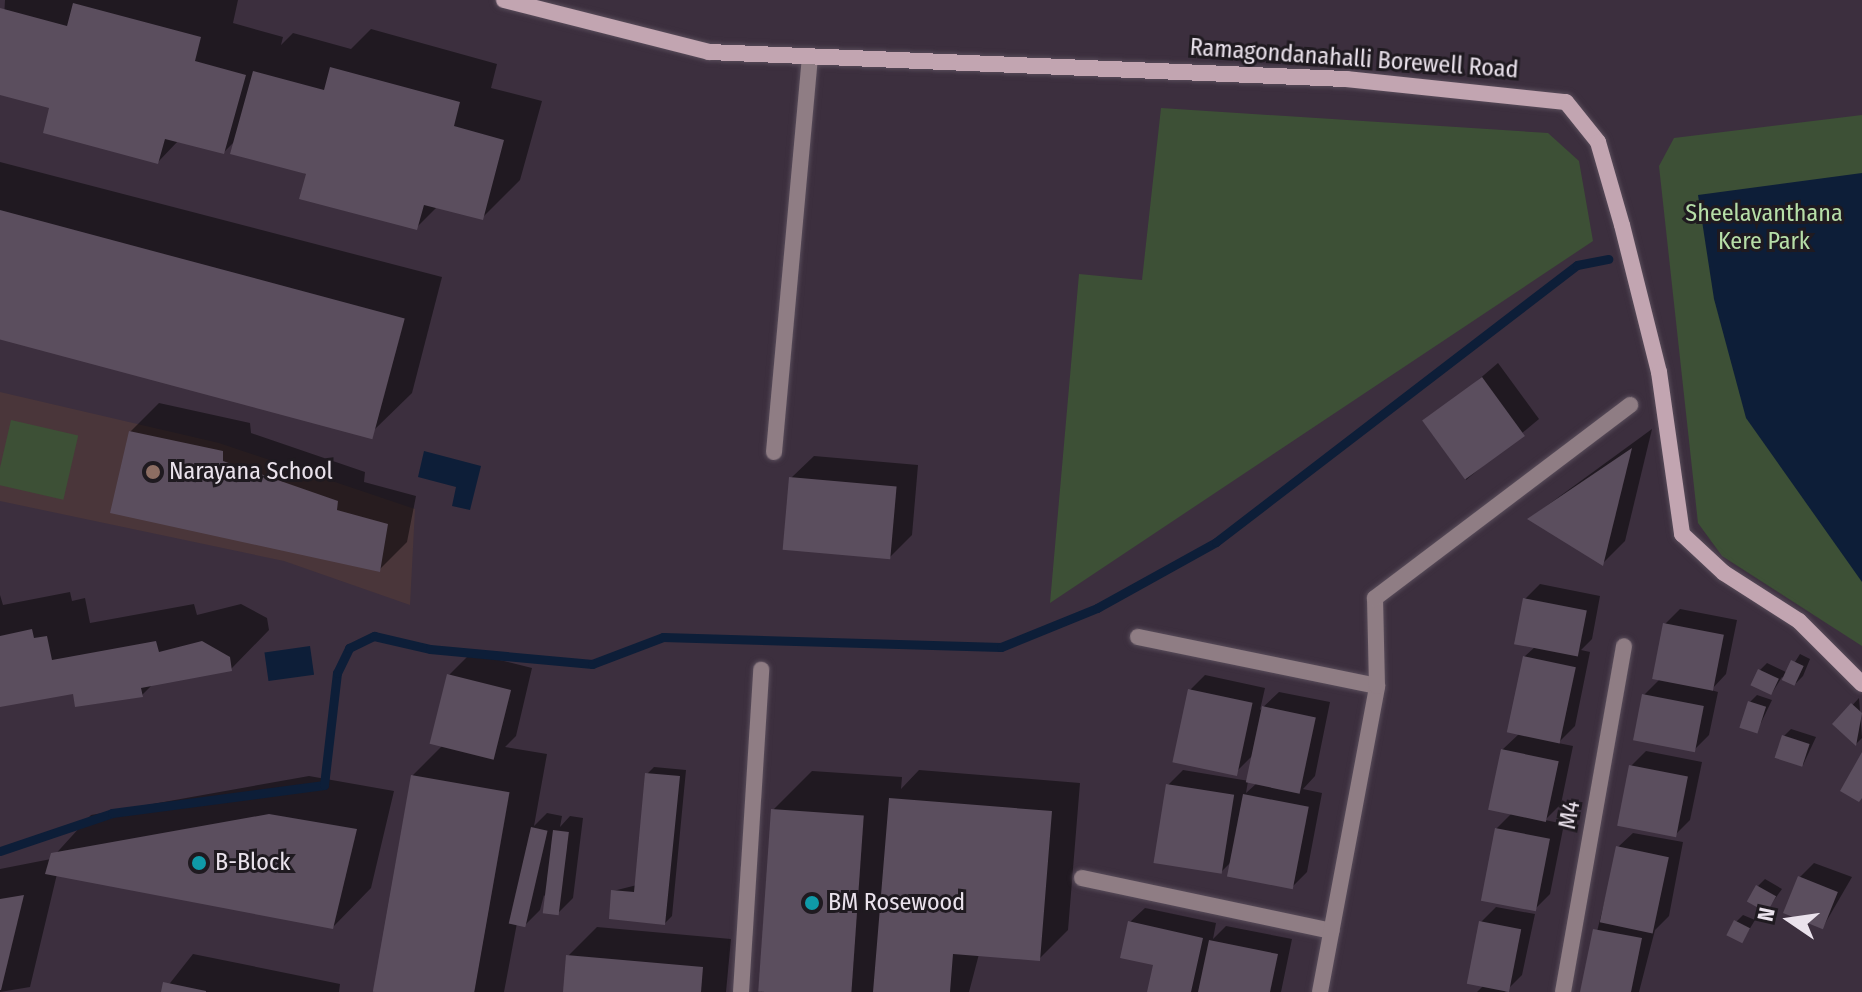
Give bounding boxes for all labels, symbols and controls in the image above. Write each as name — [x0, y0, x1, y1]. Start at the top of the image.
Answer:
street label: Ramagondanahalli Borewell Road — [1189, 33, 1519, 85]
park label: Sheelavanthana Kere Park — [1685, 200, 1843, 256]
place label: Narayana School — [169, 458, 333, 486]
marker: Narayana School — [144, 463, 162, 481]
street label: M4 — [1553, 798, 1587, 832]
place label: B-Block — [215, 849, 290, 877]
marker: B-Block — [190, 854, 208, 872]
north arrow — [1750, 880, 1830, 960]
place label: BM Rosewood — [828, 889, 965, 917]
marker: BM Rosewood — [803, 894, 821, 912]
text: N — [1751, 905, 1781, 924]

